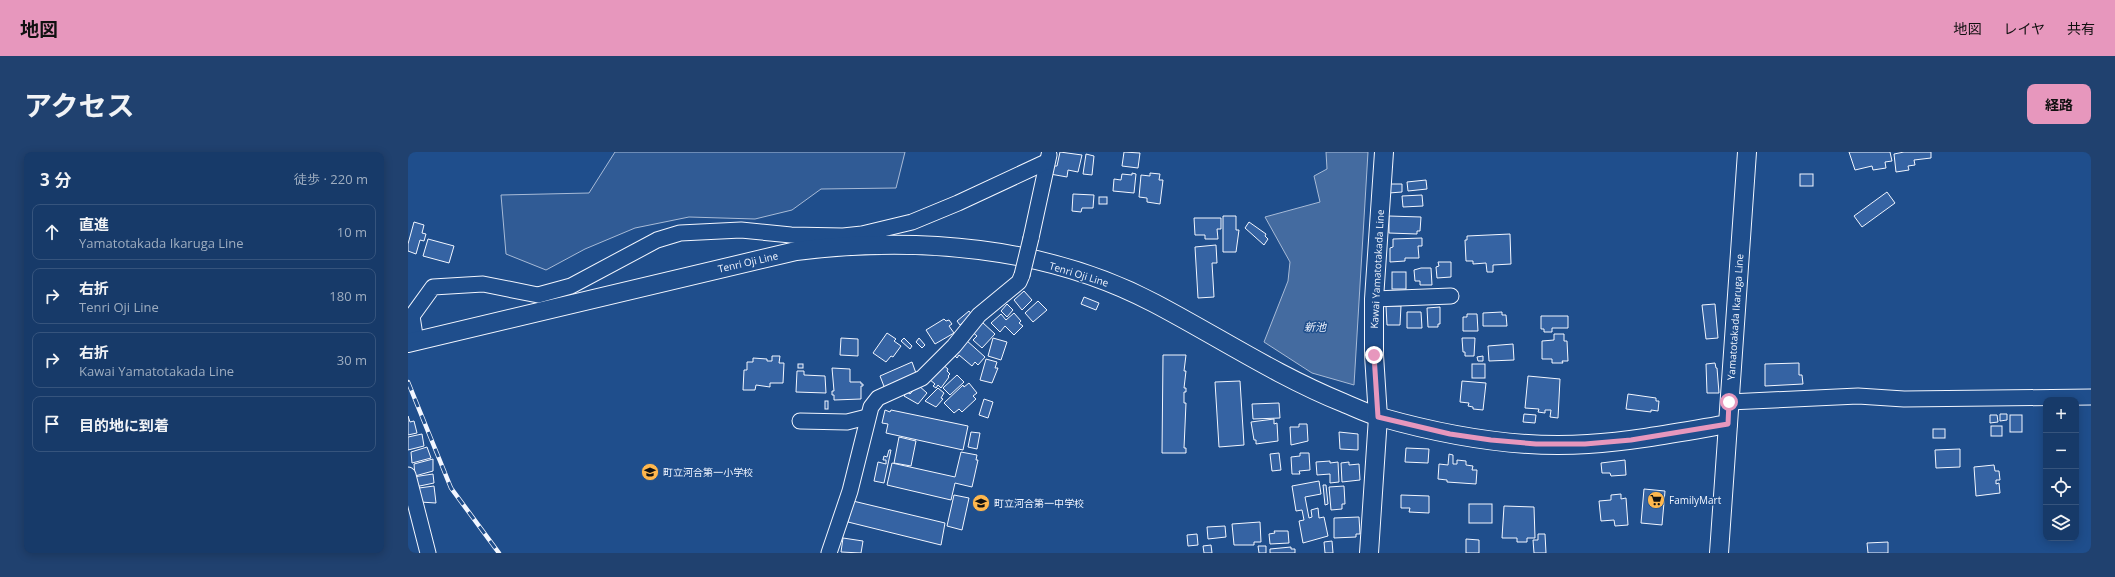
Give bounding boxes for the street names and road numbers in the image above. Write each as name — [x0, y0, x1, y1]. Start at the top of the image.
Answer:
street label: Kawai Yamatotakada Line — [1367, 209, 1387, 329]
street label: Tenri Oji Line — [717, 248, 780, 276]
street label: Yamatotakada Ikaruga Line — [1724, 253, 1746, 381]
street label: Tenri Oji Line — [1048, 258, 1111, 290]

